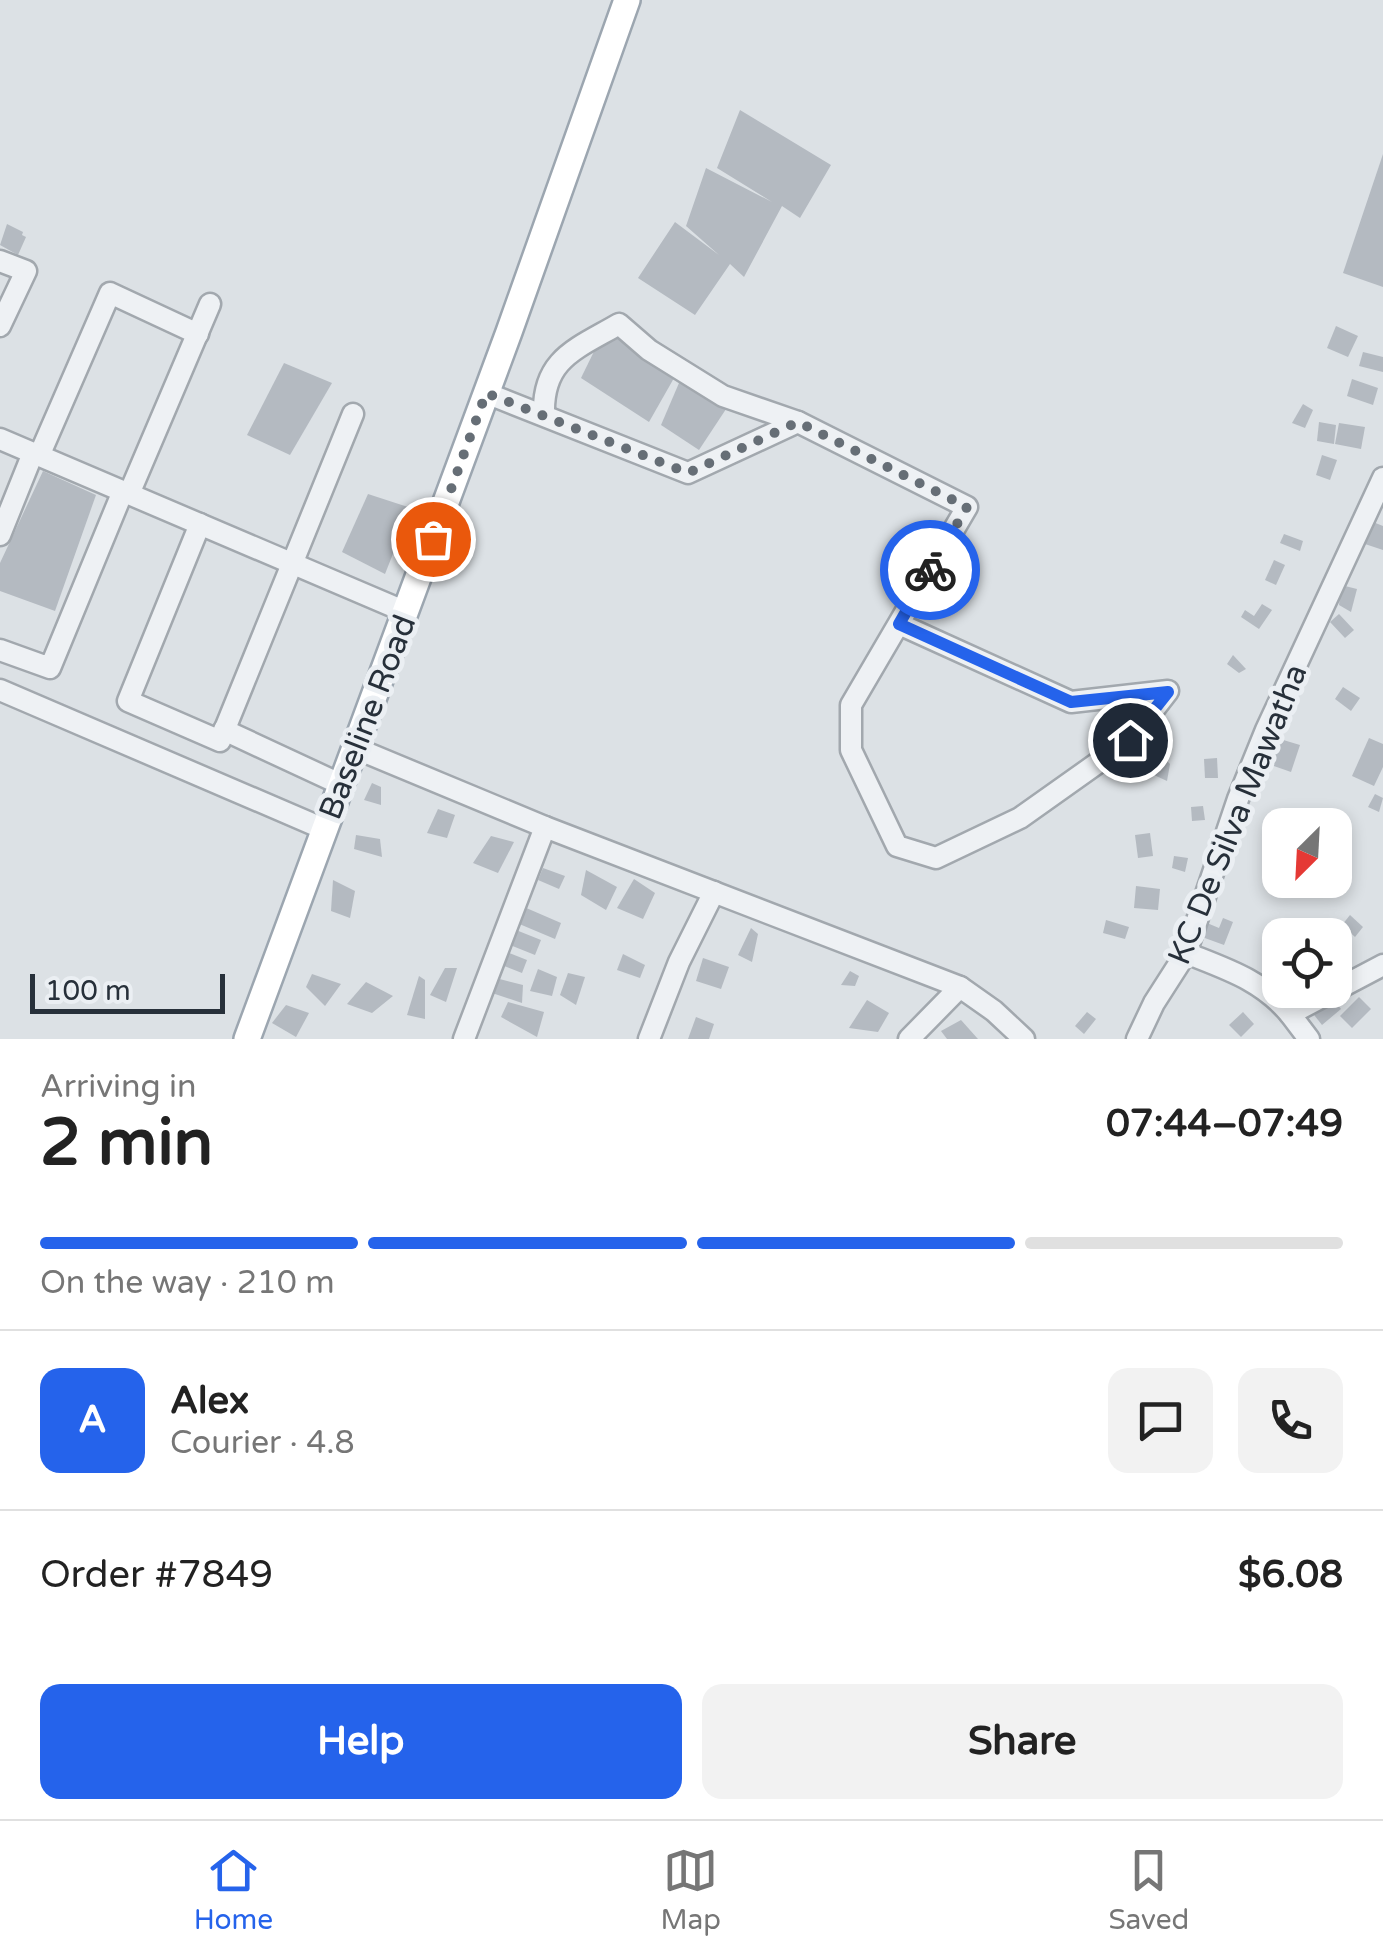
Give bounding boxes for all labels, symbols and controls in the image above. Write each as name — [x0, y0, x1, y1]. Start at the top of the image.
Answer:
pin — [391, 497, 476, 582]
icon: bag — [406, 512, 461, 567]
courier — [880, 520, 980, 620]
icon: bike — [903, 543, 958, 598]
street label: Baseline Road — [312, 610, 424, 825]
street label: KC De Silva Mawatha — [1160, 659, 1316, 970]
pin — [1088, 698, 1173, 783]
icon: home — [1103, 713, 1158, 768]
north arrow — [1262, 808, 1352, 898]
map controls — [1262, 808, 1352, 1008]
button: locate — [1262, 918, 1352, 1008]
scale bar — [30, 969, 225, 1014]
text: 100 m — [45, 974, 131, 1008]
text: Arriving in — [40, 1068, 197, 1106]
text: 07:44–07:49 — [1106, 1101, 1343, 1147]
text: 2 min — [40, 1104, 213, 1183]
text: On the way · 210 m — [40, 1264, 335, 1302]
button: chat — [1108, 1368, 1213, 1473]
button: phone — [1238, 1368, 1343, 1473]
text: Alex — [170, 1378, 249, 1424]
text: A — [78, 1397, 107, 1443]
text: Courier · 4.8 — [170, 1424, 355, 1462]
text: Order #7849 — [40, 1552, 273, 1598]
text: $6.08 — [1238, 1552, 1343, 1598]
button: Help — [40, 1684, 682, 1799]
button: Share — [702, 1684, 1343, 1799]
tab: Home — [194, 1843, 273, 1937]
tab: Map — [660, 1843, 721, 1937]
tab: Saved — [1108, 1843, 1189, 1937]

